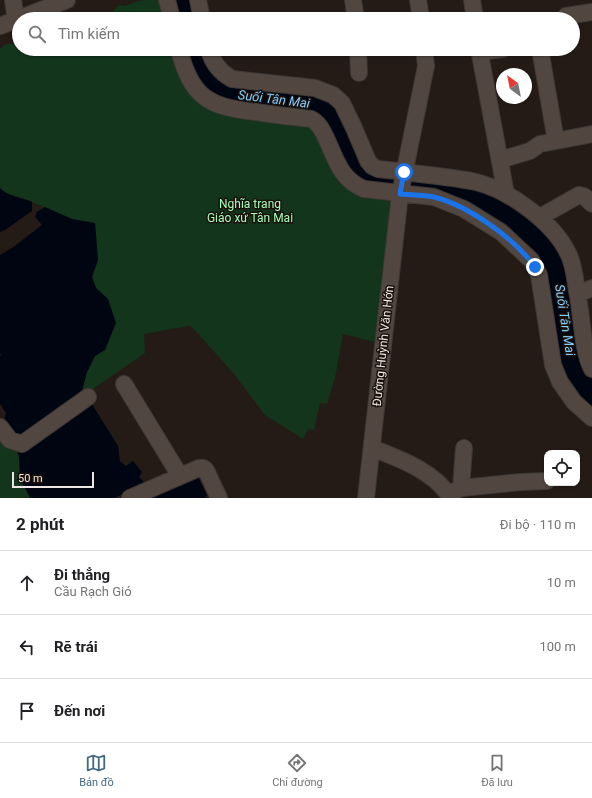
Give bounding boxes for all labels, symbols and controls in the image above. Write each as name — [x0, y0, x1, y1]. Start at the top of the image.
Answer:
search box — [12, 12, 580, 56]
icon: search — [26, 23, 48, 45]
text: Tìm kiếm — [58, 25, 120, 43]
north arrow — [496, 68, 532, 104]
water label: Suối Tân Mai — [237, 87, 312, 111]
route start — [395, 163, 413, 181]
park label: Nghĩa trang Giáo xứ Tân Mai — [207, 197, 293, 225]
route end — [526, 258, 544, 276]
water label: Suối Tân Mai — [552, 283, 578, 358]
street label: Đường Huỳnh Văn Hớn — [370, 285, 396, 407]
map controls — [544, 450, 580, 486]
button: locate — [544, 450, 580, 486]
scale bar — [12, 470, 94, 489]
text: 50 m — [18, 472, 43, 485]
text: 2 phút — [16, 514, 64, 534]
text: Đi bộ · 110 m — [500, 517, 576, 532]
text: Đi thẳng — [54, 566, 110, 584]
icon: ahead — [16, 572, 38, 594]
text: 10 m — [547, 575, 576, 590]
text: Cầu Rạch Gió — [54, 584, 132, 599]
icon: left — [16, 636, 38, 658]
text: Rẽ trái — [54, 638, 98, 656]
text: 100 m — [539, 639, 576, 654]
icon: arrive — [16, 700, 38, 722]
text: Đến nơi — [54, 702, 105, 720]
tab: Bản đồ — [79, 752, 114, 789]
tab: Chỉ đường — [272, 752, 323, 789]
tab: Đã lưu — [481, 752, 513, 789]

